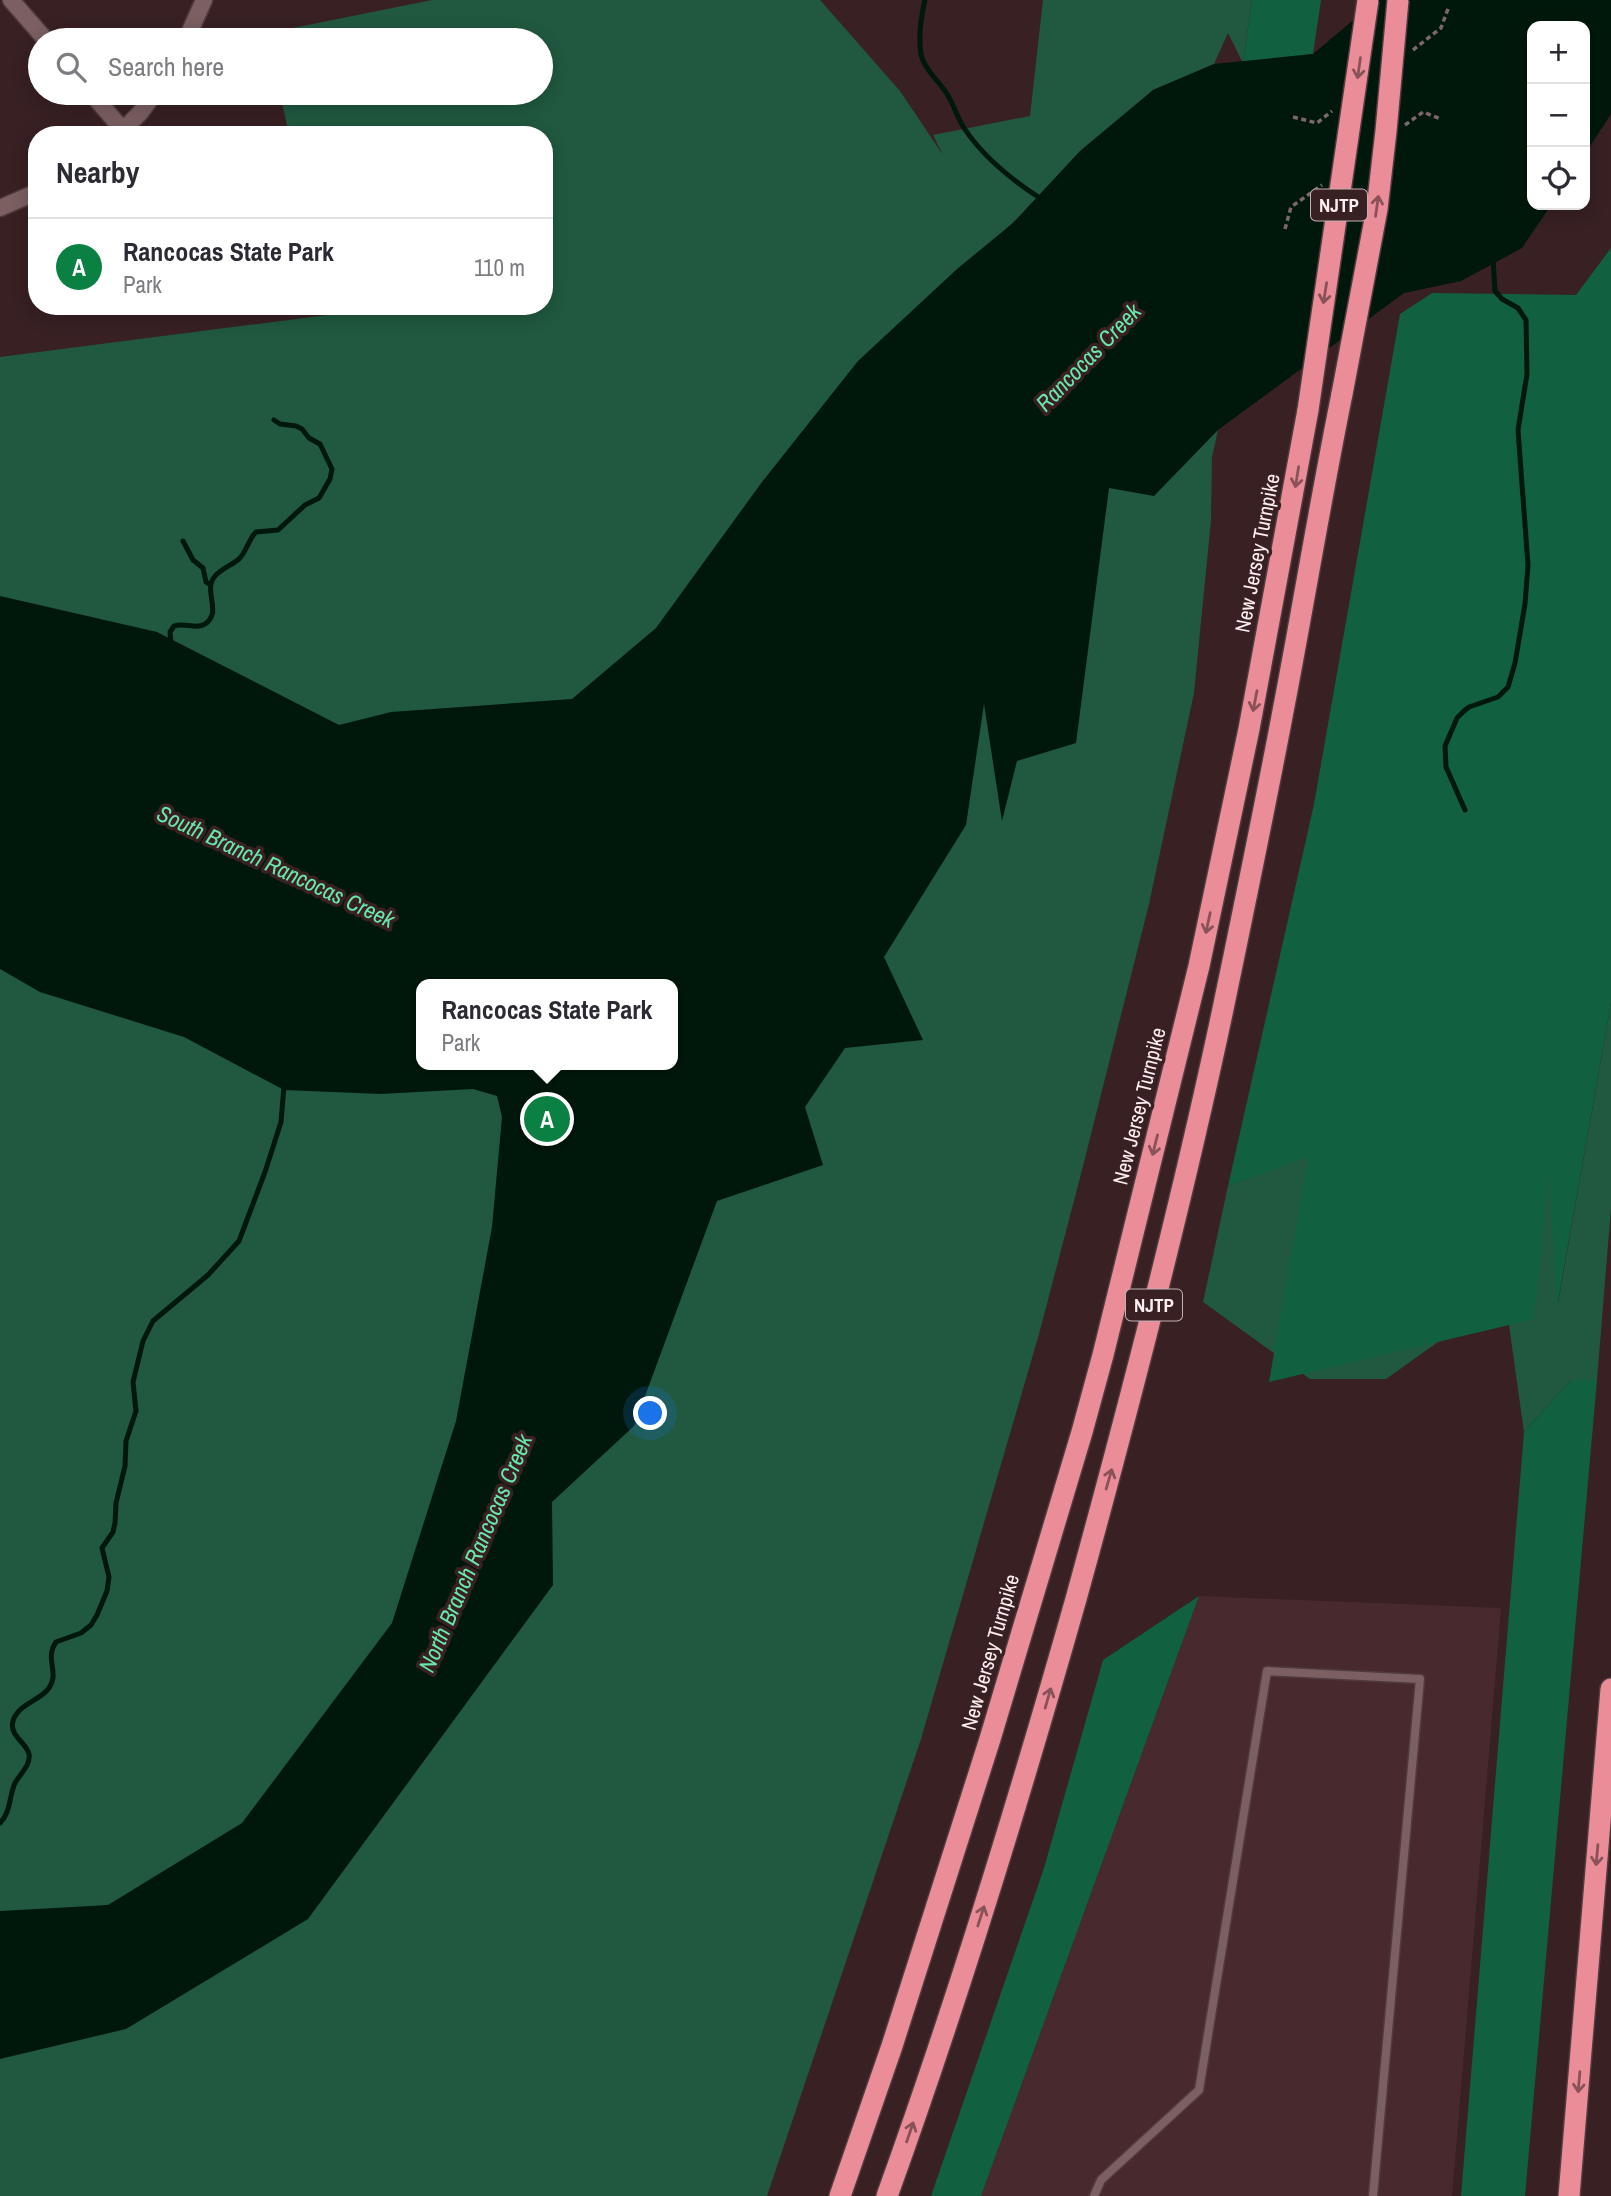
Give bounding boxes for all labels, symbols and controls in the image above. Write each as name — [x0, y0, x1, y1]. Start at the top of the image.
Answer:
map controls — [1527, 21, 1590, 210]
button: + — [1527, 21, 1590, 84]
search box — [28, 28, 553, 105]
icon: search — [52, 48, 90, 86]
text: Search here — [108, 49, 224, 84]
one-way arrow — [1352, 56, 1365, 78]
button: − — [1527, 84, 1590, 147]
button: locate — [1527, 147, 1590, 210]
text: Nearby — [56, 152, 139, 192]
road number: NJTP — [1311, 190, 1367, 220]
one-way arrow — [1370, 195, 1383, 218]
text: Rancocas State Park — [123, 234, 334, 269]
text: A — [72, 252, 86, 283]
text: 110 m — [474, 252, 525, 283]
text: Park — [123, 269, 162, 300]
one-way arrow — [1319, 281, 1332, 304]
water label: Rancocas Creek — [1028, 295, 1149, 418]
one-way arrow — [1290, 465, 1303, 488]
street label: New Jersey Turnpike — [1227, 471, 1287, 635]
one-way arrow — [1247, 689, 1261, 712]
water label: South Branch Rancocas Creek — [152, 797, 401, 935]
one-way arrow — [1201, 911, 1215, 934]
popup — [416, 979, 678, 1070]
text: Rancocas State Park — [442, 992, 652, 1027]
street label: New Jersey Turnpike — [1105, 1024, 1173, 1188]
text: Park — [442, 1027, 480, 1058]
pin: A — [524, 1093, 570, 1145]
one-way arrow — [1148, 1133, 1161, 1155]
road number: NJTP — [1126, 1289, 1182, 1320]
your location — [633, 1396, 667, 1430]
water label: North Branch Rancocas Creek — [411, 1428, 540, 1677]
one-way arrow — [1103, 1468, 1116, 1491]
street label: New Jersey Turnpike — [954, 1571, 1026, 1733]
one-way arrow — [1042, 1687, 1055, 1709]
one-way arrow — [1590, 1843, 1603, 1866]
one-way arrow — [976, 1905, 988, 1927]
one-way arrow — [1572, 2070, 1585, 2092]
one-way arrow — [905, 2121, 917, 2143]

